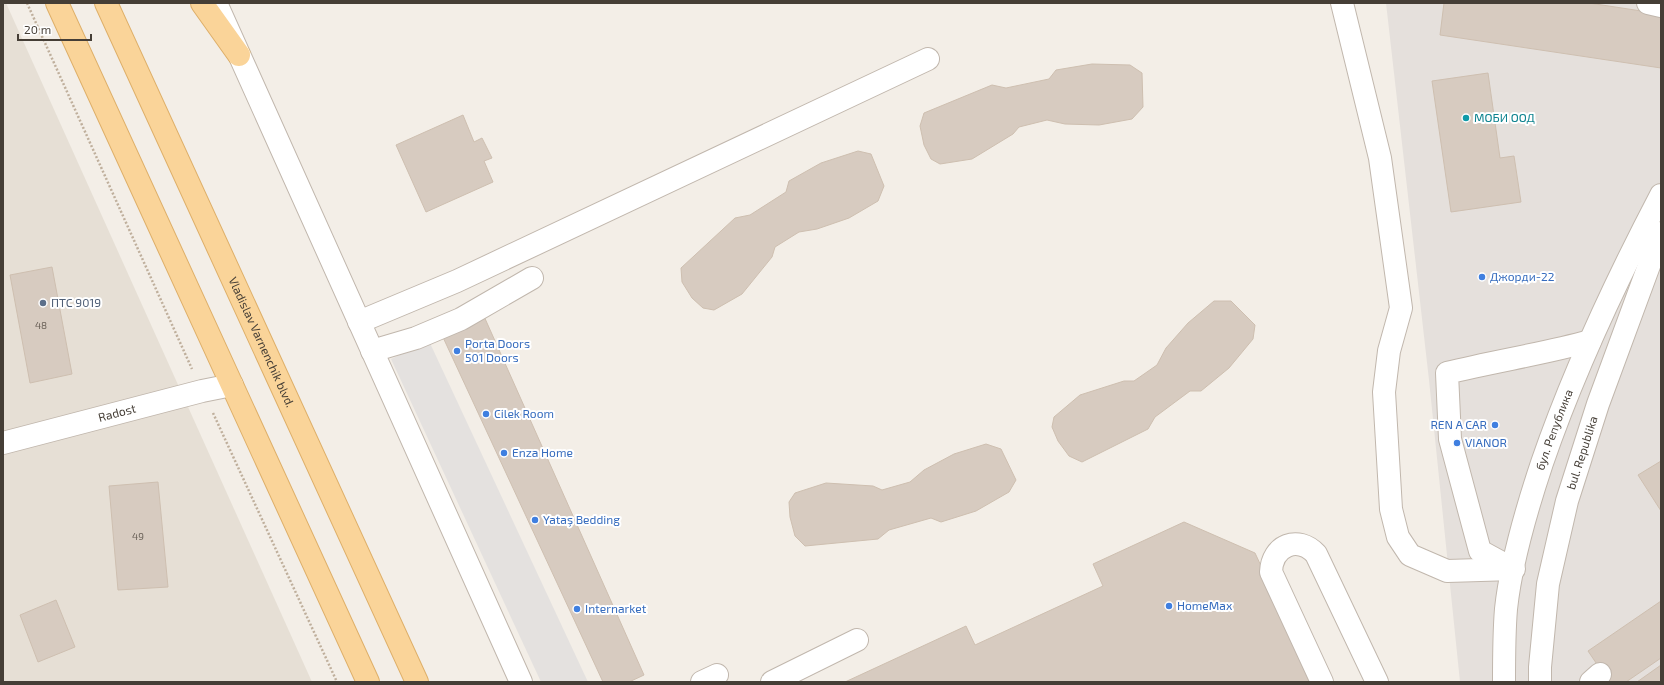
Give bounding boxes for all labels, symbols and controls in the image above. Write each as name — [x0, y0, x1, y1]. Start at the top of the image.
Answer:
scale bar — [18, 16, 91, 42]
text: 20 m — [24, 22, 51, 36]
place label: МОБИ ООД — [1474, 110, 1535, 124]
marker: МОБИ ООД — [1461, 113, 1471, 123]
place label: Джорди-22 — [1490, 269, 1555, 283]
marker: Джорди-22 — [1477, 272, 1487, 282]
street label: Vladislav Varnenchik blvd. — [226, 274, 298, 409]
place label: ПТС 9019 — [51, 295, 101, 309]
marker: ПТС 9019 — [38, 298, 48, 308]
house number: 48 — [35, 319, 47, 331]
place label: Porta Doors 501 Doors — [465, 336, 530, 364]
marker: Porta Doors 501 Doors — [452, 346, 462, 356]
street label: бул. Република — [1532, 387, 1575, 472]
street label: Radost — [97, 400, 138, 424]
place label: Cilek Room — [494, 406, 554, 420]
marker: Cilek Room — [481, 409, 491, 419]
street label: bul. Republika — [1563, 414, 1600, 491]
place label: REN A CAR — [1430, 417, 1487, 431]
marker: REN A CAR — [1490, 420, 1500, 430]
place label: VIANOR — [1465, 435, 1507, 449]
marker: VIANOR — [1452, 438, 1462, 448]
place label: Enza Home — [512, 445, 573, 459]
marker: Enza Home — [499, 448, 509, 458]
place label: Yataş Bedding — [543, 512, 620, 527]
marker: Yataş Bedding — [530, 515, 540, 525]
house number: 49 — [132, 530, 144, 542]
place label: HomeMax — [1177, 598, 1233, 612]
place label: Internarket — [585, 601, 647, 615]
marker: HomeMax — [1164, 601, 1174, 611]
marker: Internarket — [572, 604, 582, 614]

